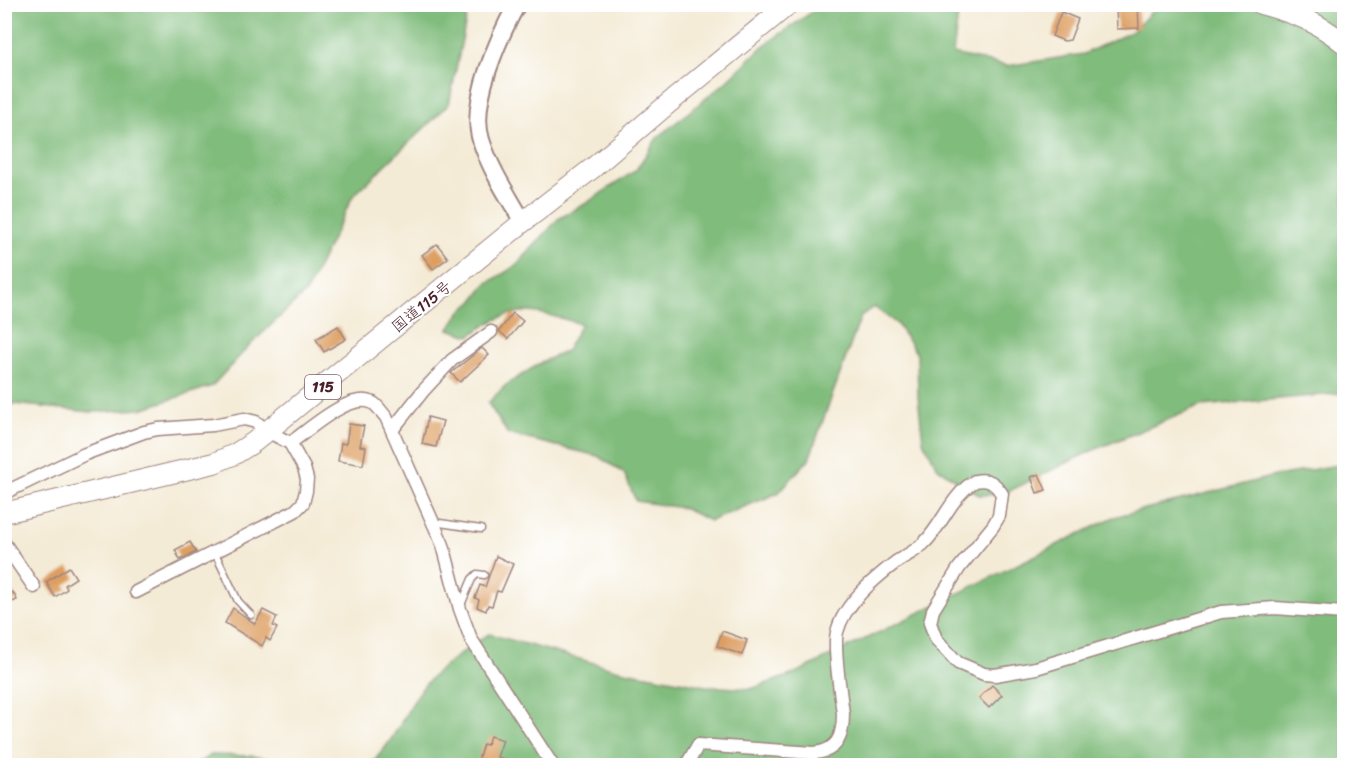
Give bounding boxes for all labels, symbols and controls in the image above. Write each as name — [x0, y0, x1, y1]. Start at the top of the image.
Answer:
street label: 国道115号 — [384, 273, 458, 340]
road number: 115 — [305, 375, 341, 399]

